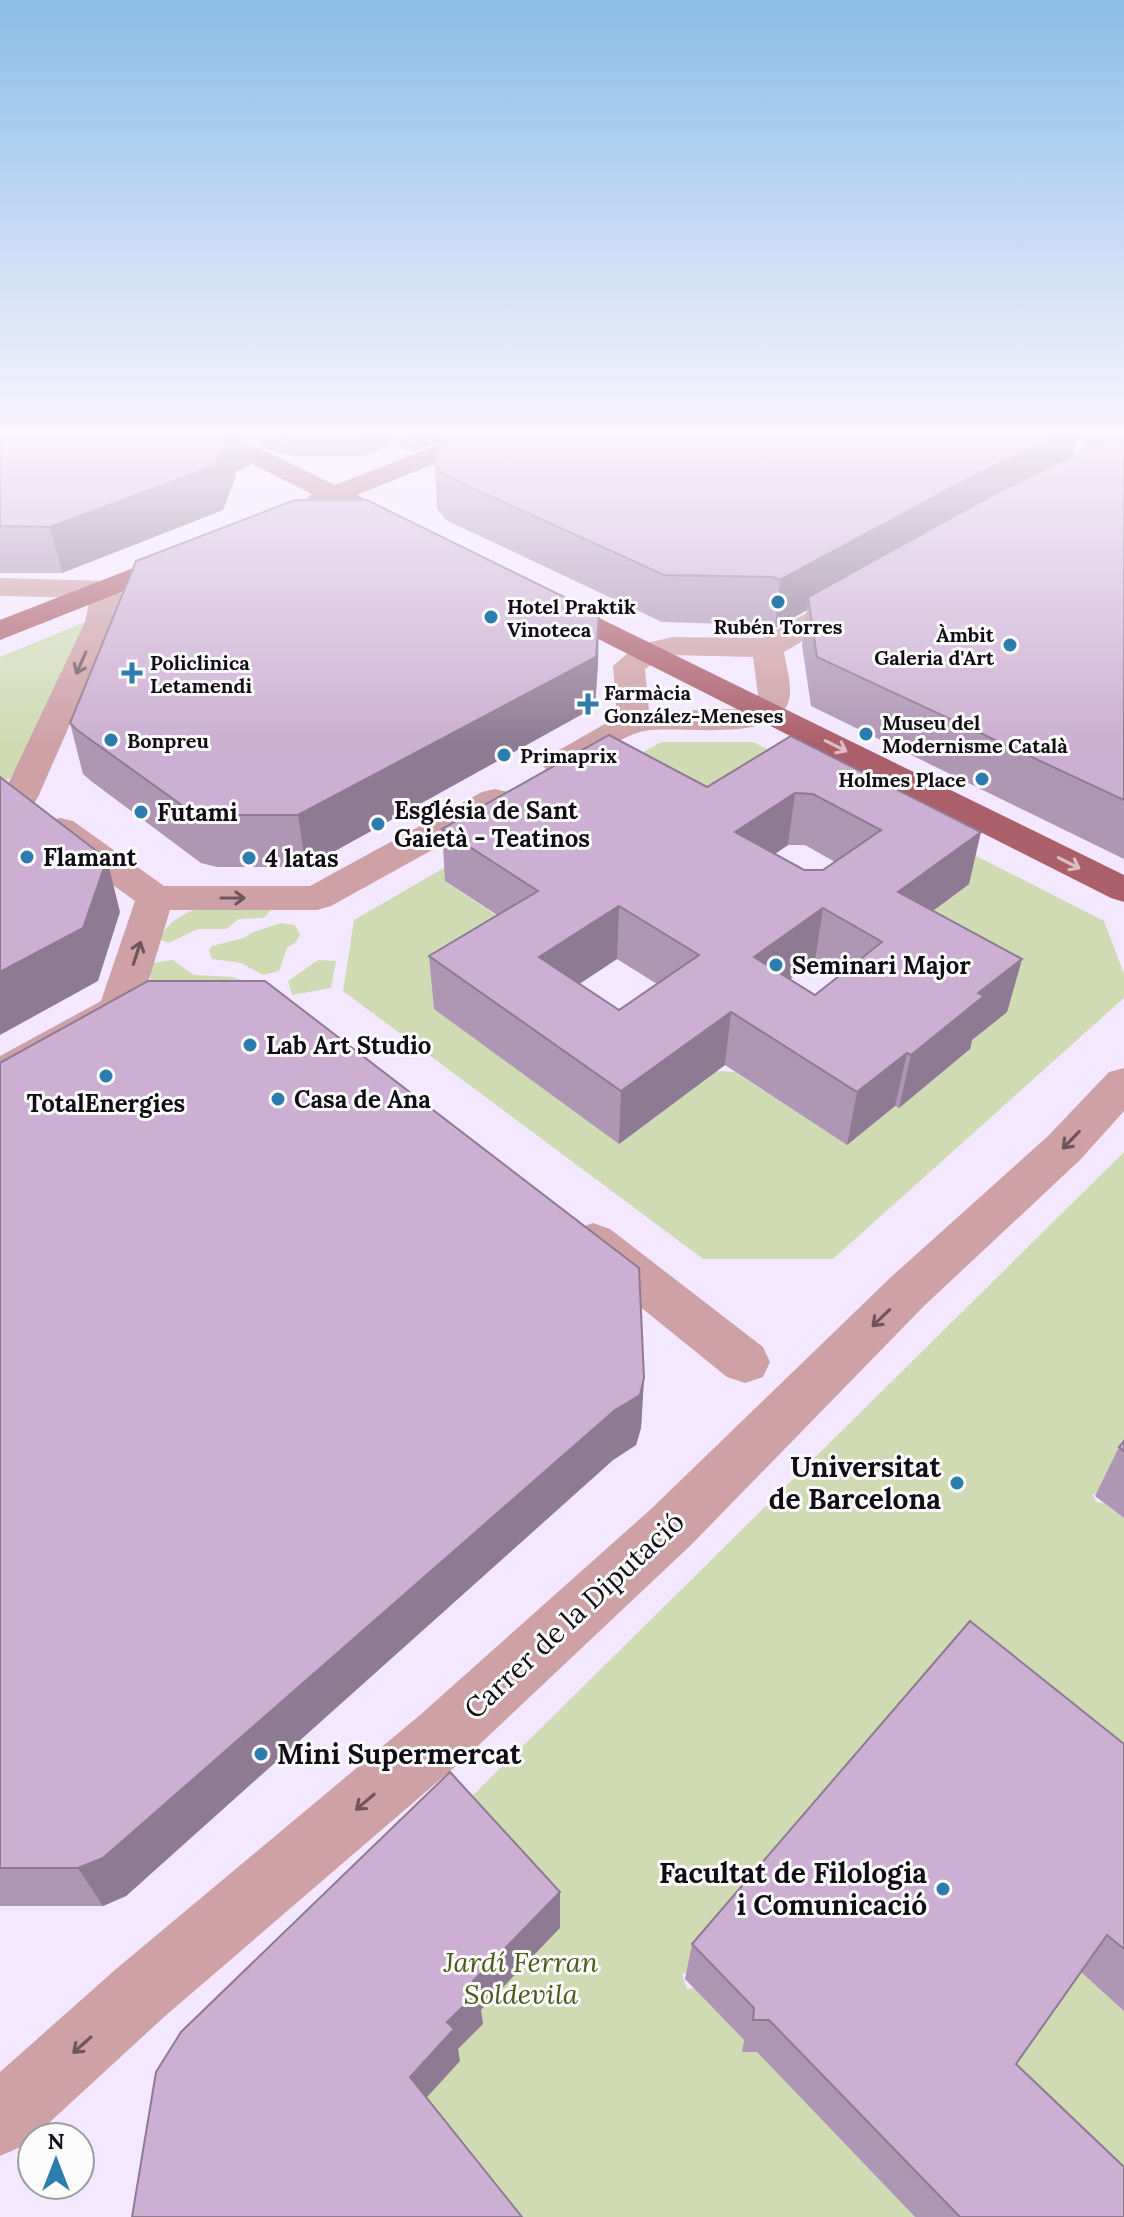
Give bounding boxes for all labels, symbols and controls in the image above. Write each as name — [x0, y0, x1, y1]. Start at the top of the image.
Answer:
marker: Rubén Torres — [769, 593, 787, 611]
place label: Hotel Praktik Vinoteca — [507, 594, 636, 642]
marker: Hotel Praktik Vinoteca — [482, 608, 500, 626]
place label: Rubén Torres — [714, 614, 843, 639]
place label: Àmbit Galeria d'Art — [874, 622, 995, 670]
marker: Àmbit Galeria d'Art — [1001, 636, 1019, 654]
one-way arrow — [73, 650, 88, 674]
place label: Policlinica Letamendi — [150, 650, 252, 698]
marker: Policlinica Letamendi — [121, 662, 143, 684]
place label: Farmàcia González-Meneses — [604, 680, 784, 728]
marker: Farmàcia González-Meneses — [579, 695, 597, 713]
place label: Museu del Modernisme Català — [882, 710, 1068, 758]
marker: Museu del Modernisme Català — [857, 725, 875, 743]
place label: Bonpreu — [127, 728, 209, 753]
marker: Bonpreu — [102, 731, 120, 749]
one-way arrow — [824, 738, 848, 754]
place label: Primaprix — [520, 743, 617, 768]
marker: Primaprix — [495, 746, 513, 764]
place label: Holmes Place — [838, 767, 966, 792]
marker: Holmes Place — [973, 770, 991, 788]
place label: Església de Sant Gaietà - Teatinos — [394, 795, 590, 854]
place label: Futami — [157, 797, 238, 828]
marker: Futami — [132, 803, 150, 821]
marker: Església de Sant Gaietà - Teatinos — [369, 815, 387, 833]
place label: Flamant — [43, 842, 138, 873]
place label: 4 latas — [265, 843, 339, 874]
marker: Flamant — [18, 848, 36, 866]
marker: 4 latas — [240, 849, 258, 867]
one-way arrow — [1057, 855, 1081, 871]
one-way arrow — [219, 890, 246, 906]
one-way arrow — [130, 941, 145, 966]
place label: Seminari Major — [792, 950, 971, 981]
marker: Seminari Major — [767, 956, 785, 974]
place label: Lab Art Studio — [266, 1030, 431, 1061]
marker: Lab Art Studio — [241, 1036, 259, 1054]
marker: TotalEnergies — [97, 1067, 115, 1085]
place label: Casa de Ana — [294, 1084, 431, 1115]
place label: TotalEnergies — [27, 1088, 185, 1119]
marker: Casa de Ana — [269, 1090, 287, 1108]
one-way arrow — [1061, 1130, 1080, 1150]
one-way arrow — [872, 1308, 891, 1327]
place label: Universitat de Barcelona — [769, 1449, 941, 1517]
marker: Universitat de Barcelona — [948, 1474, 966, 1492]
street label: Carrer de la Diputació — [456, 1504, 692, 1726]
place label: Mini Supermercat — [277, 1736, 522, 1772]
marker: Mini Supermercat — [252, 1745, 270, 1763]
one-way arrow — [355, 1793, 376, 1811]
place label: Facultat de Filologia i Comunicació — [659, 1855, 927, 1923]
marker: Facultat de Filologia i Comunicació — [934, 1880, 952, 1898]
park label: Jardí Ferran Soldevila — [443, 1944, 598, 2012]
one-way arrow — [72, 2036, 92, 2055]
north arrow — [16, 2121, 96, 2201]
text: N — [47, 2127, 65, 2155]

